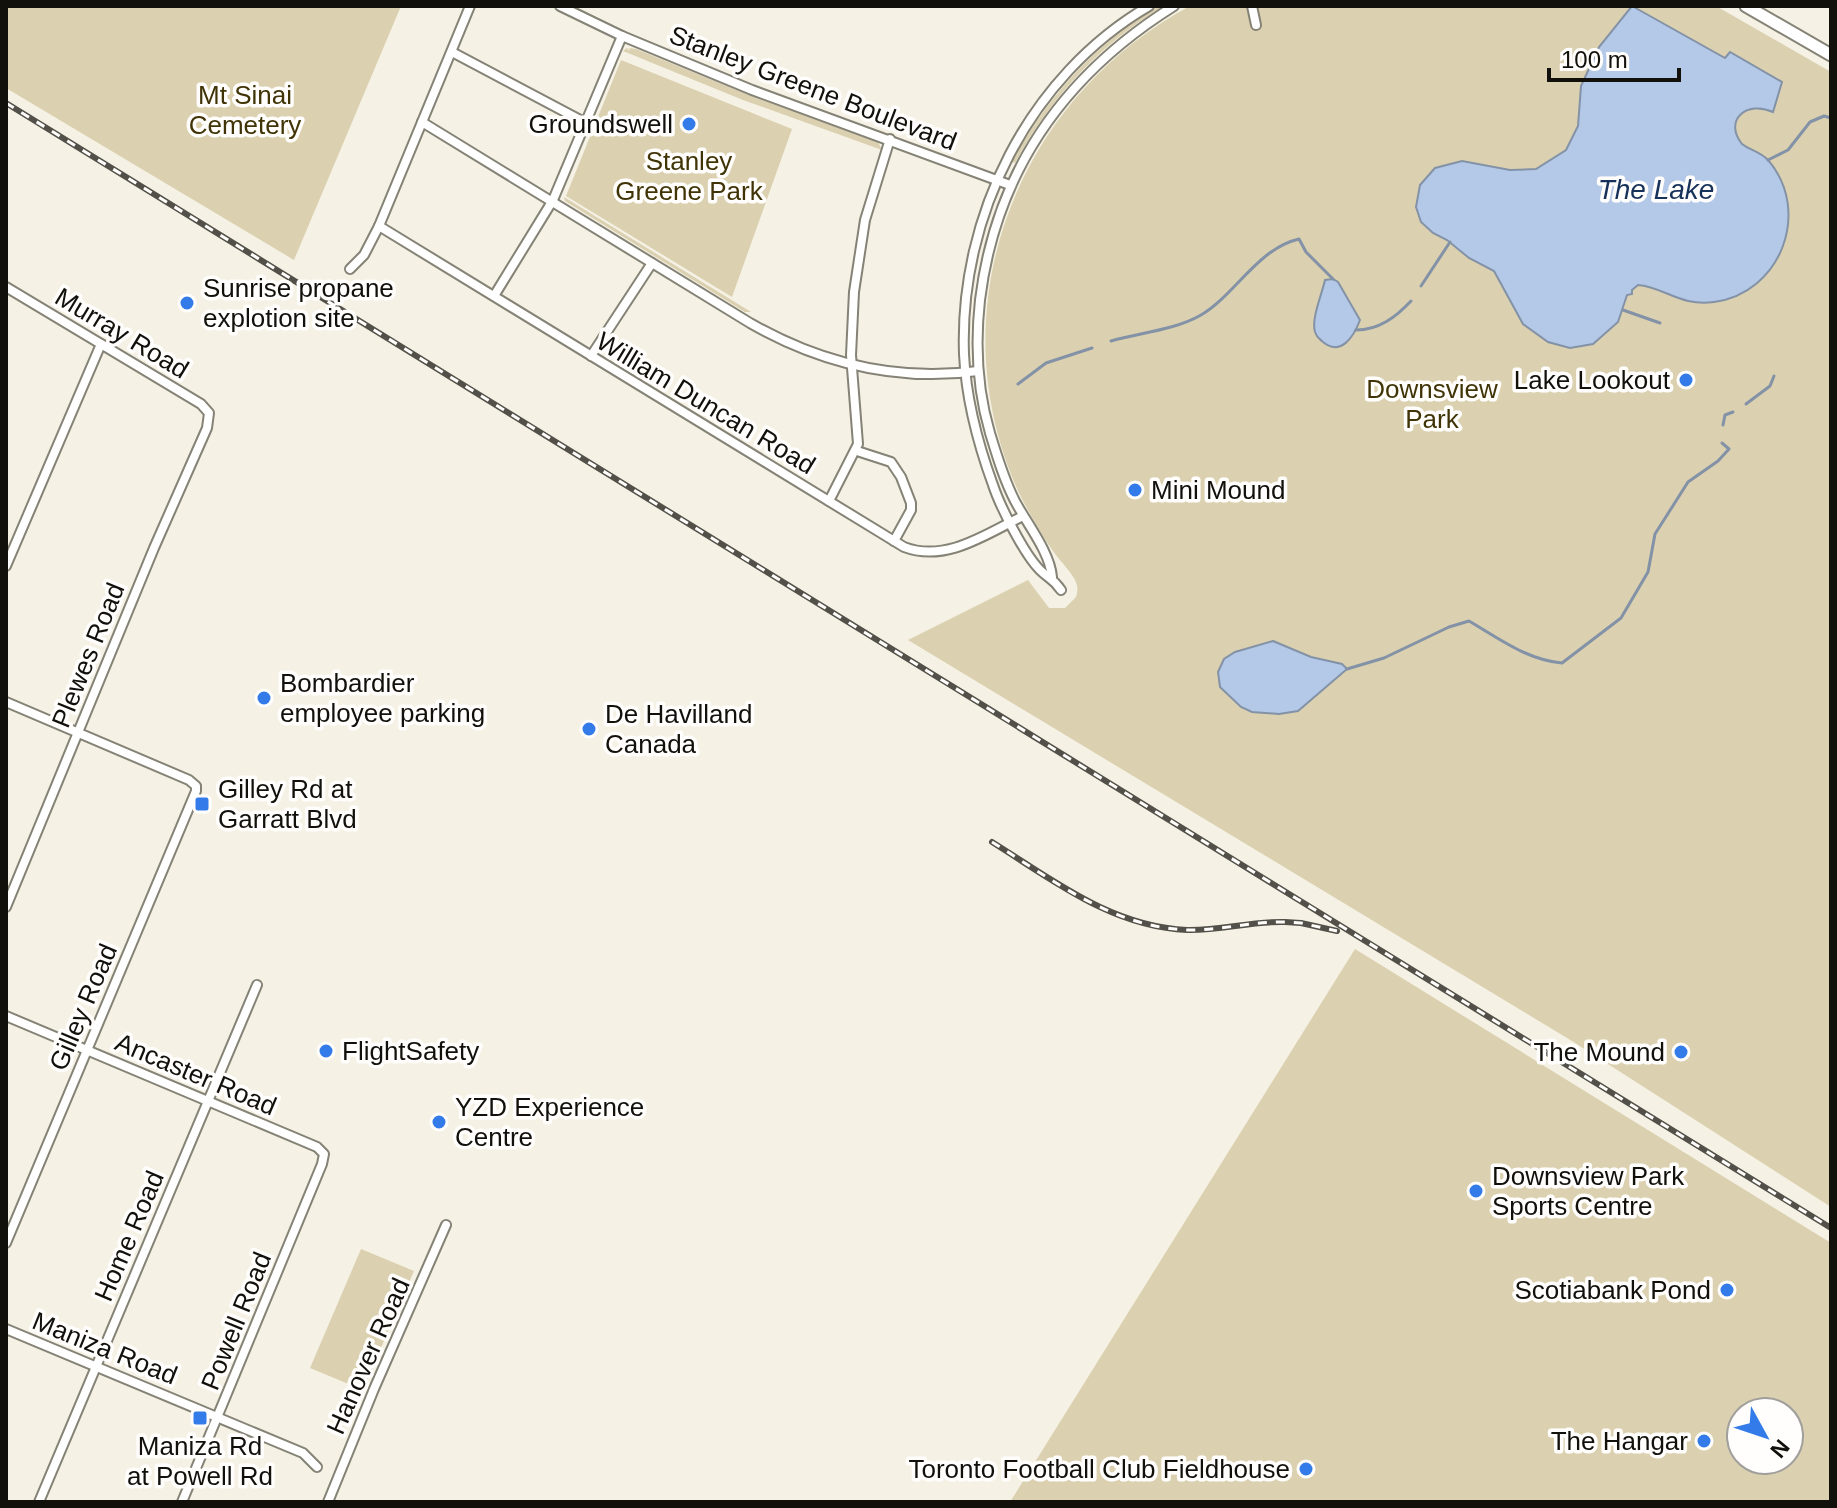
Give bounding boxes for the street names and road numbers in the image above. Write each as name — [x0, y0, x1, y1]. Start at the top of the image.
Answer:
street label: Stanley Greene Boulevard — [665, 19, 961, 157]
street label: Murray Road — [50, 281, 194, 385]
street label: William Duncan Road — [591, 326, 821, 480]
street label: Plewes Road — [45, 578, 131, 732]
street label: Gilley Road — [43, 939, 123, 1075]
street label: Ancaster Road — [111, 1027, 281, 1121]
street label: Home Road — [88, 1166, 170, 1306]
street label: Powell Road — [195, 1248, 277, 1394]
street label: Hanover Road — [320, 1273, 416, 1439]
street label: Maniza Road — [28, 1305, 182, 1391]

